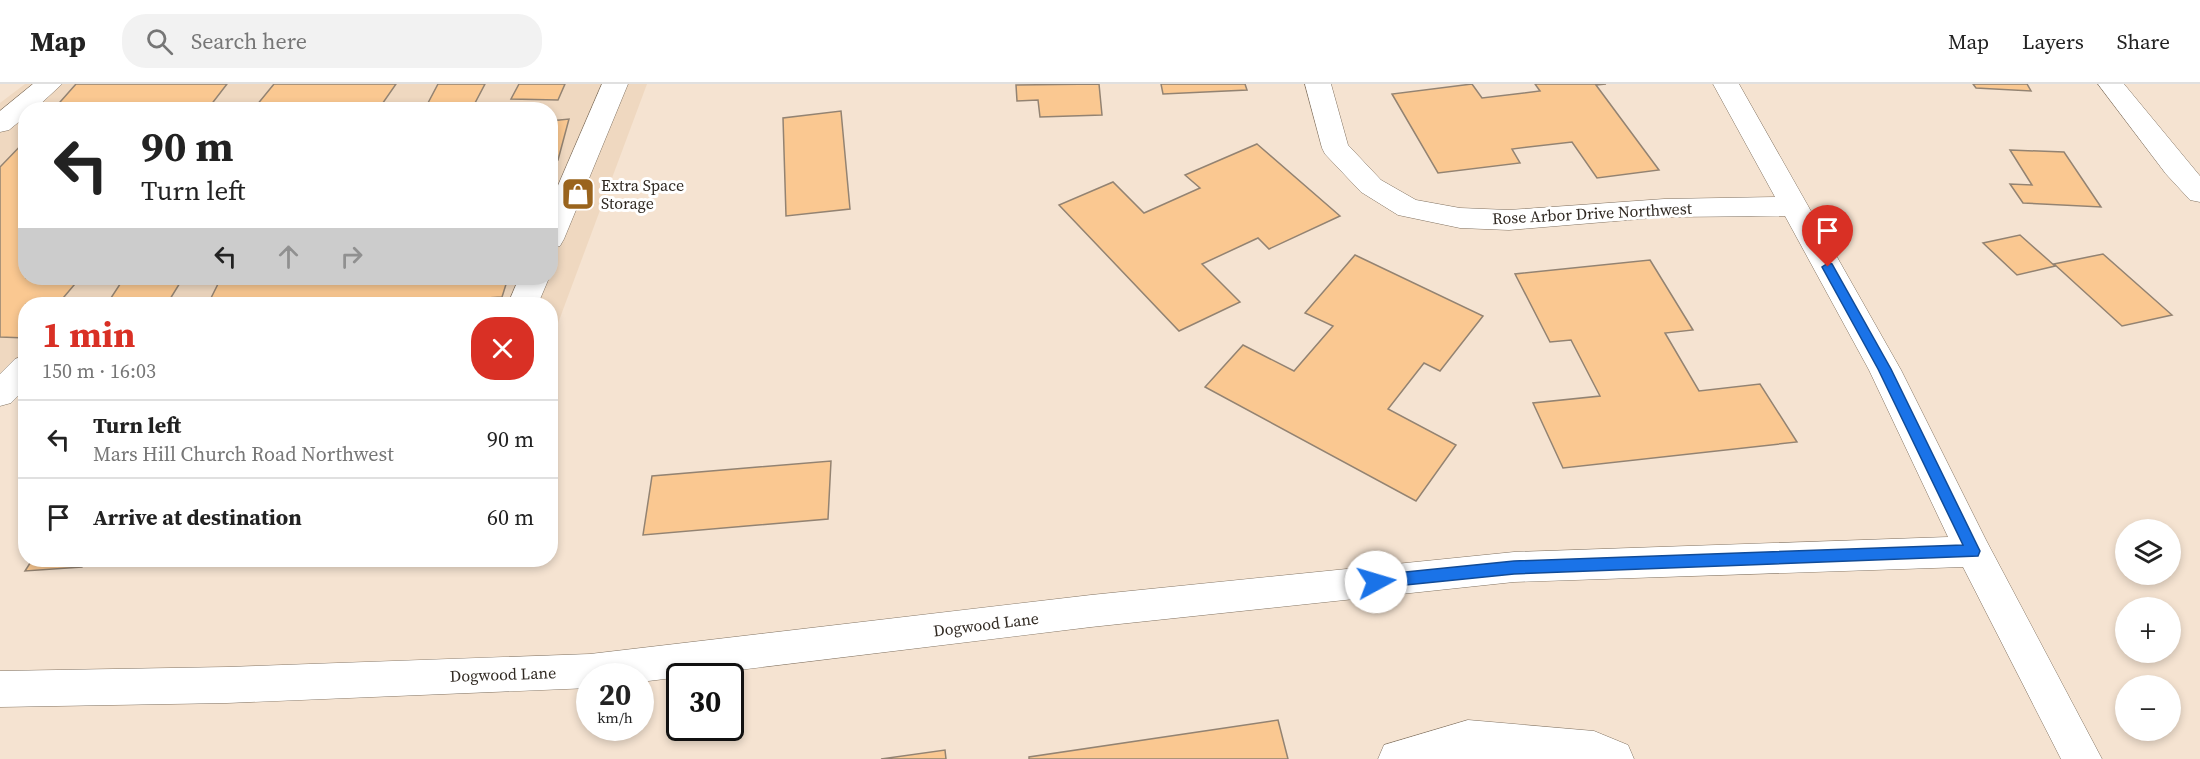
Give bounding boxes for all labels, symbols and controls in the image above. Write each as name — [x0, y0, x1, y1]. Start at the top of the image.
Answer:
search box — [122, 14, 542, 68]
text: Map — [30, 22, 86, 60]
icon: search — [143, 25, 176, 58]
text: Search here — [191, 26, 307, 56]
text: Map — [1948, 27, 1989, 56]
text: Layers — [2022, 27, 2084, 56]
text: Share — [2117, 27, 2170, 56]
text: 90 m — [141, 117, 234, 175]
icon: left — [42, 126, 120, 204]
text: Turn left — [141, 172, 245, 209]
place label: Extra Space Storage — [601, 174, 684, 214]
shop icon: Extra Space Storage — [560, 176, 596, 212]
street label: Rose Arbor Drive Northwest — [1492, 197, 1693, 229]
pin — [1802, 205, 1853, 267]
icon: arrive — [1811, 214, 1844, 247]
icon: left — [209, 240, 242, 273]
icon: ahead — [272, 240, 305, 273]
icon: right — [335, 240, 368, 273]
text: 1 min — [42, 310, 135, 359]
button: close — [471, 317, 534, 380]
text: 150 m · 16:03 — [42, 357, 156, 385]
text: Turn left — [93, 410, 181, 440]
icon: left — [42, 423, 75, 456]
text: 90 m — [487, 424, 534, 454]
text: Mars Hill Church Road Northwest — [93, 440, 394, 468]
icon: arrive — [42, 501, 75, 534]
text: Arrive at destination — [93, 502, 302, 532]
text: 60 m — [487, 502, 534, 532]
map controls — [2115, 519, 2181, 741]
button: layers — [2115, 519, 2181, 585]
position arrow — [1344, 550, 1408, 614]
button: + — [2115, 597, 2181, 663]
street label: Dogwood Lane — [932, 607, 1040, 641]
street label: Dogwood Lane — [450, 661, 556, 687]
speed limit sign: 30 — [666, 663, 744, 741]
text: 20 — [599, 674, 631, 715]
button: − — [2115, 675, 2181, 741]
text: km/h — [597, 707, 633, 728]

